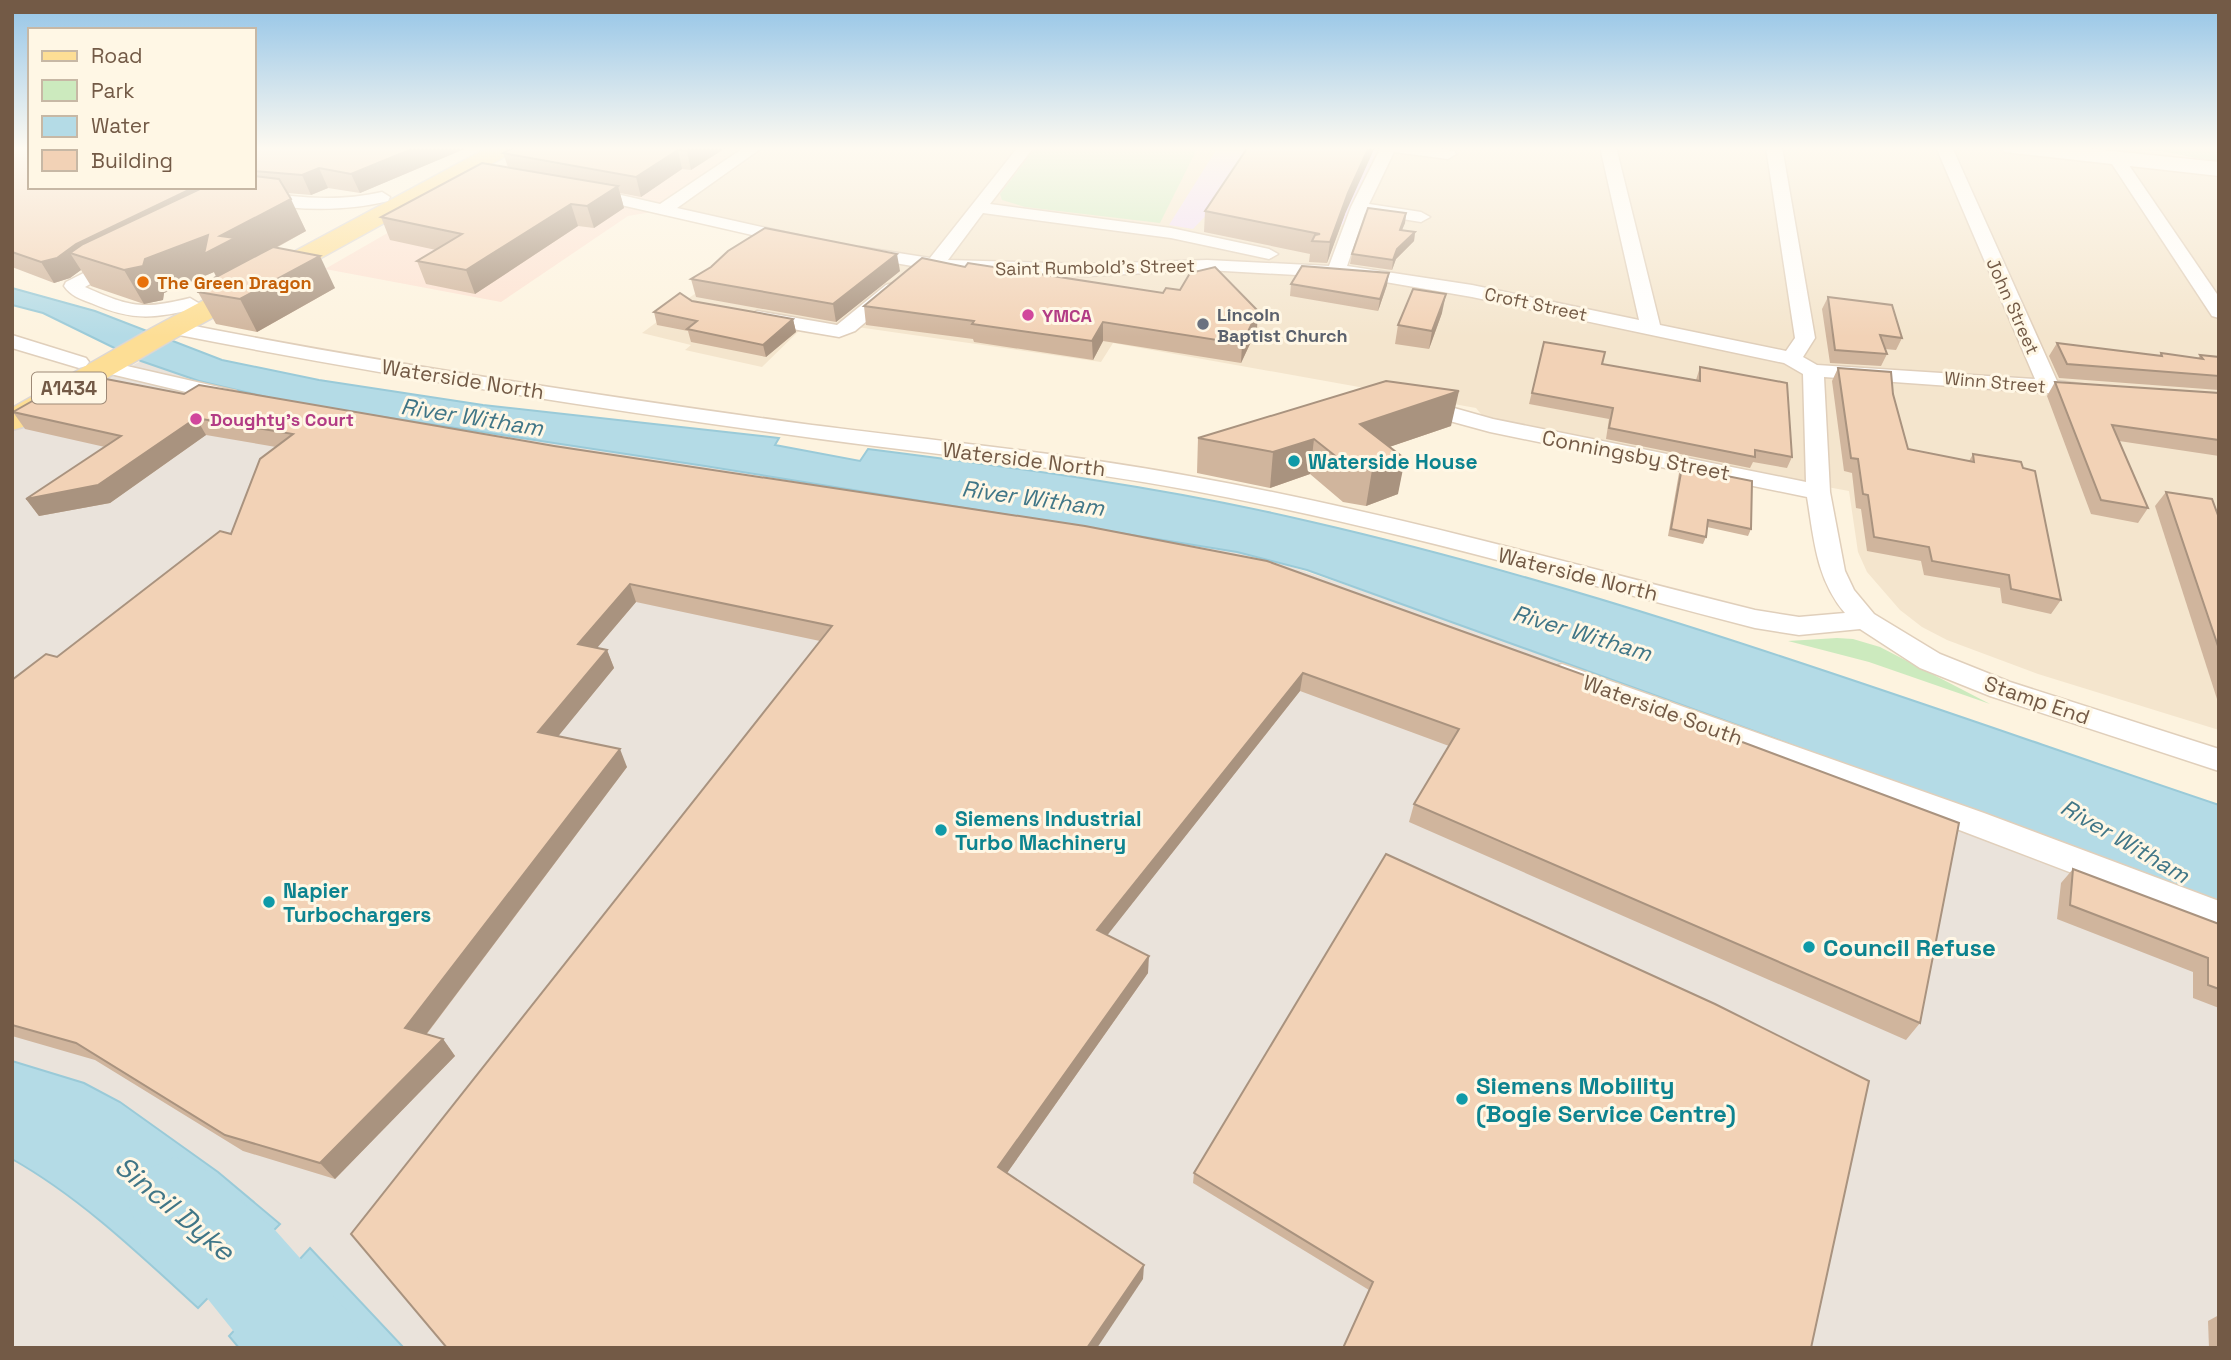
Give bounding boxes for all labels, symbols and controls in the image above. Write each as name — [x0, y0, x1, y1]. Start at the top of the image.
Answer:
legend — [28, 28, 256, 189]
text: Road — [91, 42, 143, 69]
text: Park — [91, 77, 135, 104]
text: Water — [91, 112, 150, 139]
text: Building — [91, 147, 173, 174]
street label: Saint Rumbold's Street — [995, 254, 1195, 280]
street label: John Street — [1982, 254, 2044, 358]
place label: The Green Dragon — [157, 271, 312, 294]
marker: The Green Dragon — [135, 274, 151, 290]
street label: Croft Street — [1483, 282, 1589, 326]
place label: Lincoln Baptist Church — [1217, 303, 1348, 347]
place label: YMCA — [1042, 304, 1093, 327]
marker: YMCA — [1020, 307, 1036, 323]
marker: Lincoln Baptist Church — [1195, 316, 1211, 332]
street label: Waterside North — [380, 353, 546, 405]
street label: Winn Street — [1943, 366, 2047, 398]
road number: A1434 — [32, 372, 106, 404]
water label: River Witham — [399, 391, 546, 443]
place label: Doughty's Court — [210, 408, 354, 431]
marker: Doughty's Court — [188, 411, 204, 427]
street label: Conningsby Street — [1540, 424, 1732, 486]
street label: Waterside North — [941, 436, 1107, 482]
place label: Waterside House — [1308, 448, 1478, 475]
marker: Waterside House — [1286, 453, 1302, 469]
water label: River Witham — [960, 473, 1107, 523]
street label: Waterside North — [1495, 541, 1661, 607]
water label: River Witham — [1509, 598, 1656, 669]
street label: Waterside South — [1580, 669, 1746, 751]
street label: Stamp End — [1981, 669, 2093, 731]
water label: River Witham — [2055, 792, 2196, 890]
place label: Siemens Industrial Turbo Machinery — [955, 805, 1142, 856]
marker: Siemens Industrial Turbo Machinery — [933, 822, 949, 838]
place label: Napier Turbochargers — [283, 877, 431, 928]
marker: Napier Turbochargers — [261, 894, 277, 910]
place label: Council Refuse — [1823, 932, 1996, 963]
marker: Council Refuse — [1801, 939, 1817, 955]
place label: Siemens Mobility (Bogie Service Centre) — [1476, 1070, 1736, 1129]
marker: Siemens Mobility (Bogie Service Centre) — [1454, 1091, 1470, 1107]
water label: Sincil Dyke — [108, 1147, 243, 1269]

